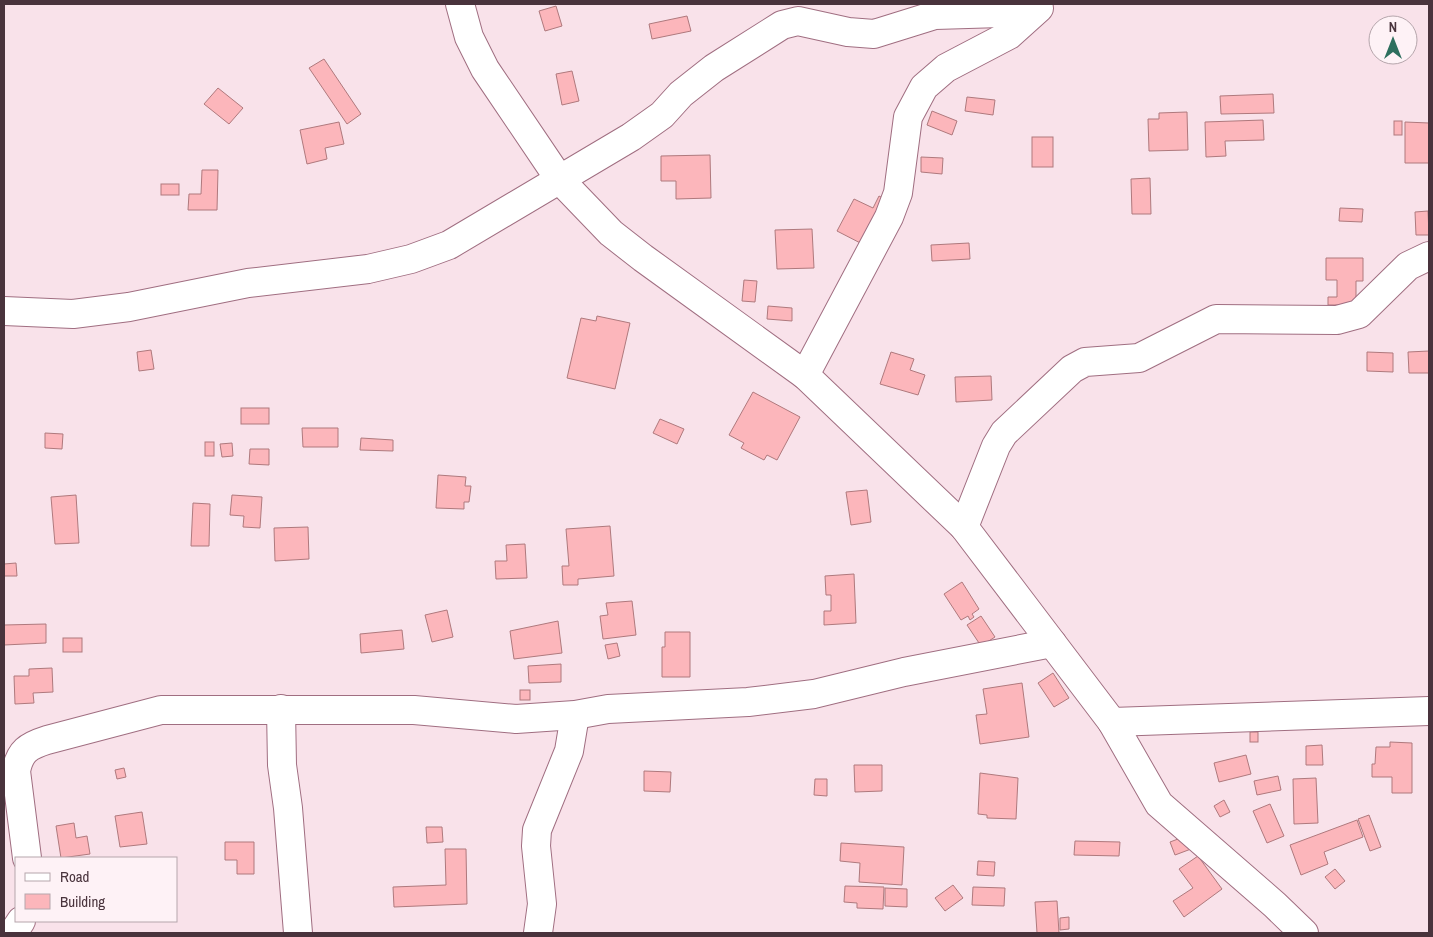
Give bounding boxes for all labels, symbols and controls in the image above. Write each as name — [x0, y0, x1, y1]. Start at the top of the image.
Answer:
north arrow — [1368, 15, 1418, 65]
text: N — [1389, 18, 1397, 36]
legend — [15, 857, 178, 922]
text: Road — [60, 866, 89, 887]
text: Building — [60, 891, 105, 912]

